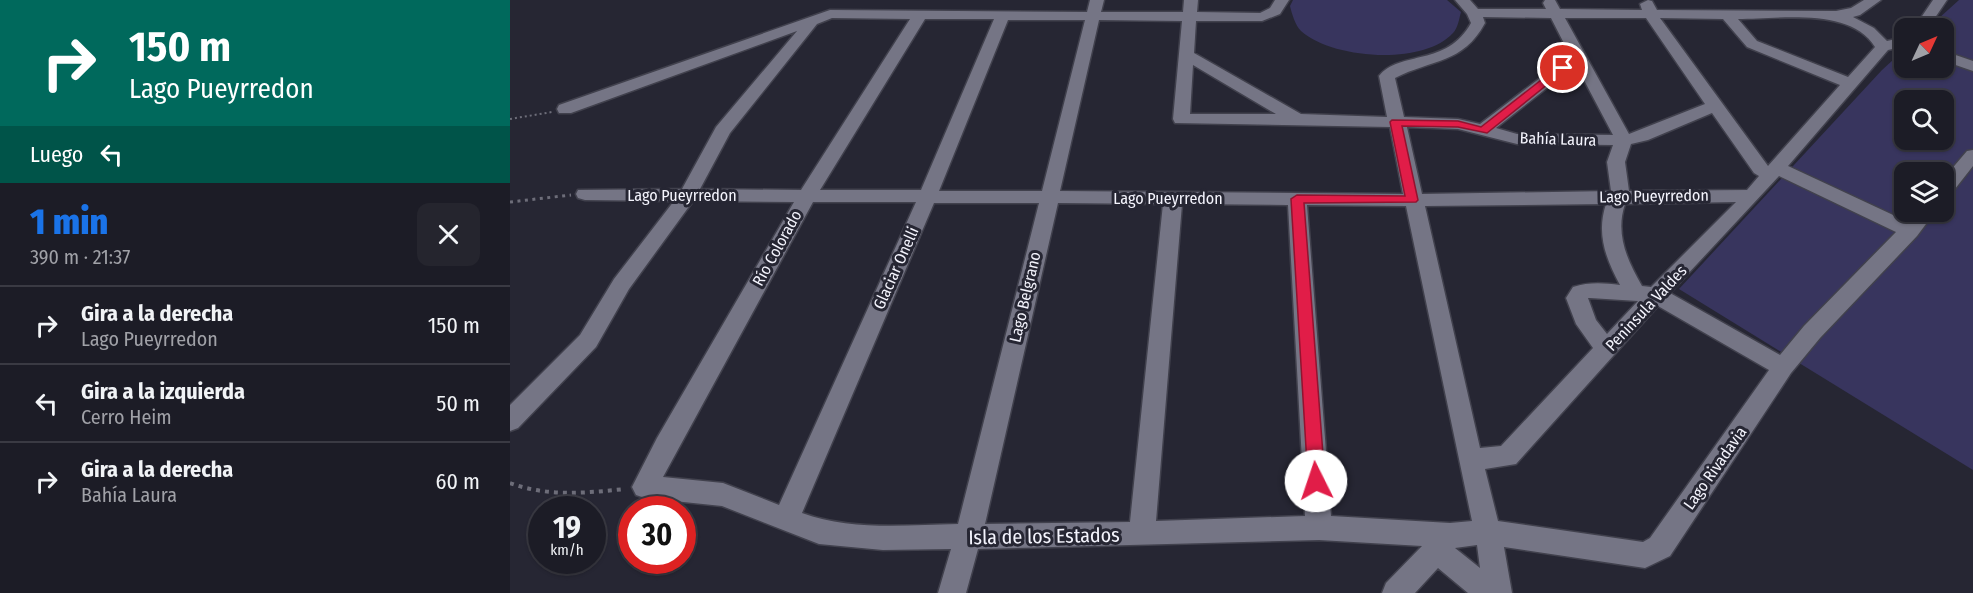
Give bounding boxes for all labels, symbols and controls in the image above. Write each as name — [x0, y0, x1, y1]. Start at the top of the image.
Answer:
north arrow — [1894, 18, 1954, 78]
map controls — [1894, 18, 1954, 222]
text: 150 m — [129, 22, 231, 72]
icon: right — [30, 24, 108, 102]
pin — [1537, 42, 1588, 93]
icon: arrive — [1546, 51, 1579, 84]
text: Lago Pueyrredon — [129, 73, 314, 105]
button: search — [1894, 90, 1954, 150]
street label: Bahía Laura — [1519, 128, 1597, 150]
icon: left — [95, 138, 128, 171]
text: Luego — [30, 141, 83, 168]
button: layers — [1894, 162, 1954, 222]
street label: Lago Pueyrredon — [627, 186, 737, 205]
street label: Lago Pueyrredon — [1599, 186, 1709, 206]
street label: Lago Pueyrredon — [1113, 189, 1223, 208]
text: 1 min — [30, 200, 108, 244]
button: close — [417, 203, 480, 266]
street label: Río Colorado — [748, 207, 806, 289]
street label: Glaciar Onelli — [869, 224, 923, 312]
text: 390 m · 21:37 — [30, 245, 130, 269]
street label: Lago Belgrano — [1005, 250, 1045, 344]
street label: Peninsula Valdes — [1601, 261, 1691, 355]
text: Gira a la derecha — [81, 300, 233, 327]
icon: right — [30, 309, 63, 342]
text: 150 m — [428, 312, 480, 339]
text: Lago Pueyrredon — [81, 327, 218, 351]
text: Gira a la izquierda — [81, 378, 245, 405]
icon: left — [30, 387, 63, 420]
text: 50 m — [436, 390, 480, 417]
text: Cerro Heim — [81, 405, 172, 429]
street label: Lago Rivadavia — [1679, 423, 1751, 513]
position arrow — [1284, 449, 1348, 513]
text: Gira a la derecha — [81, 456, 233, 483]
icon: right — [30, 465, 63, 498]
text: 60 m — [436, 468, 480, 495]
text: Bahía Laura — [81, 483, 177, 507]
speed limit sign: 30 — [618, 496, 696, 574]
text: 19 — [553, 510, 581, 546]
street label: Isla de los Estados — [968, 523, 1120, 549]
text: km/h — [550, 541, 584, 559]

